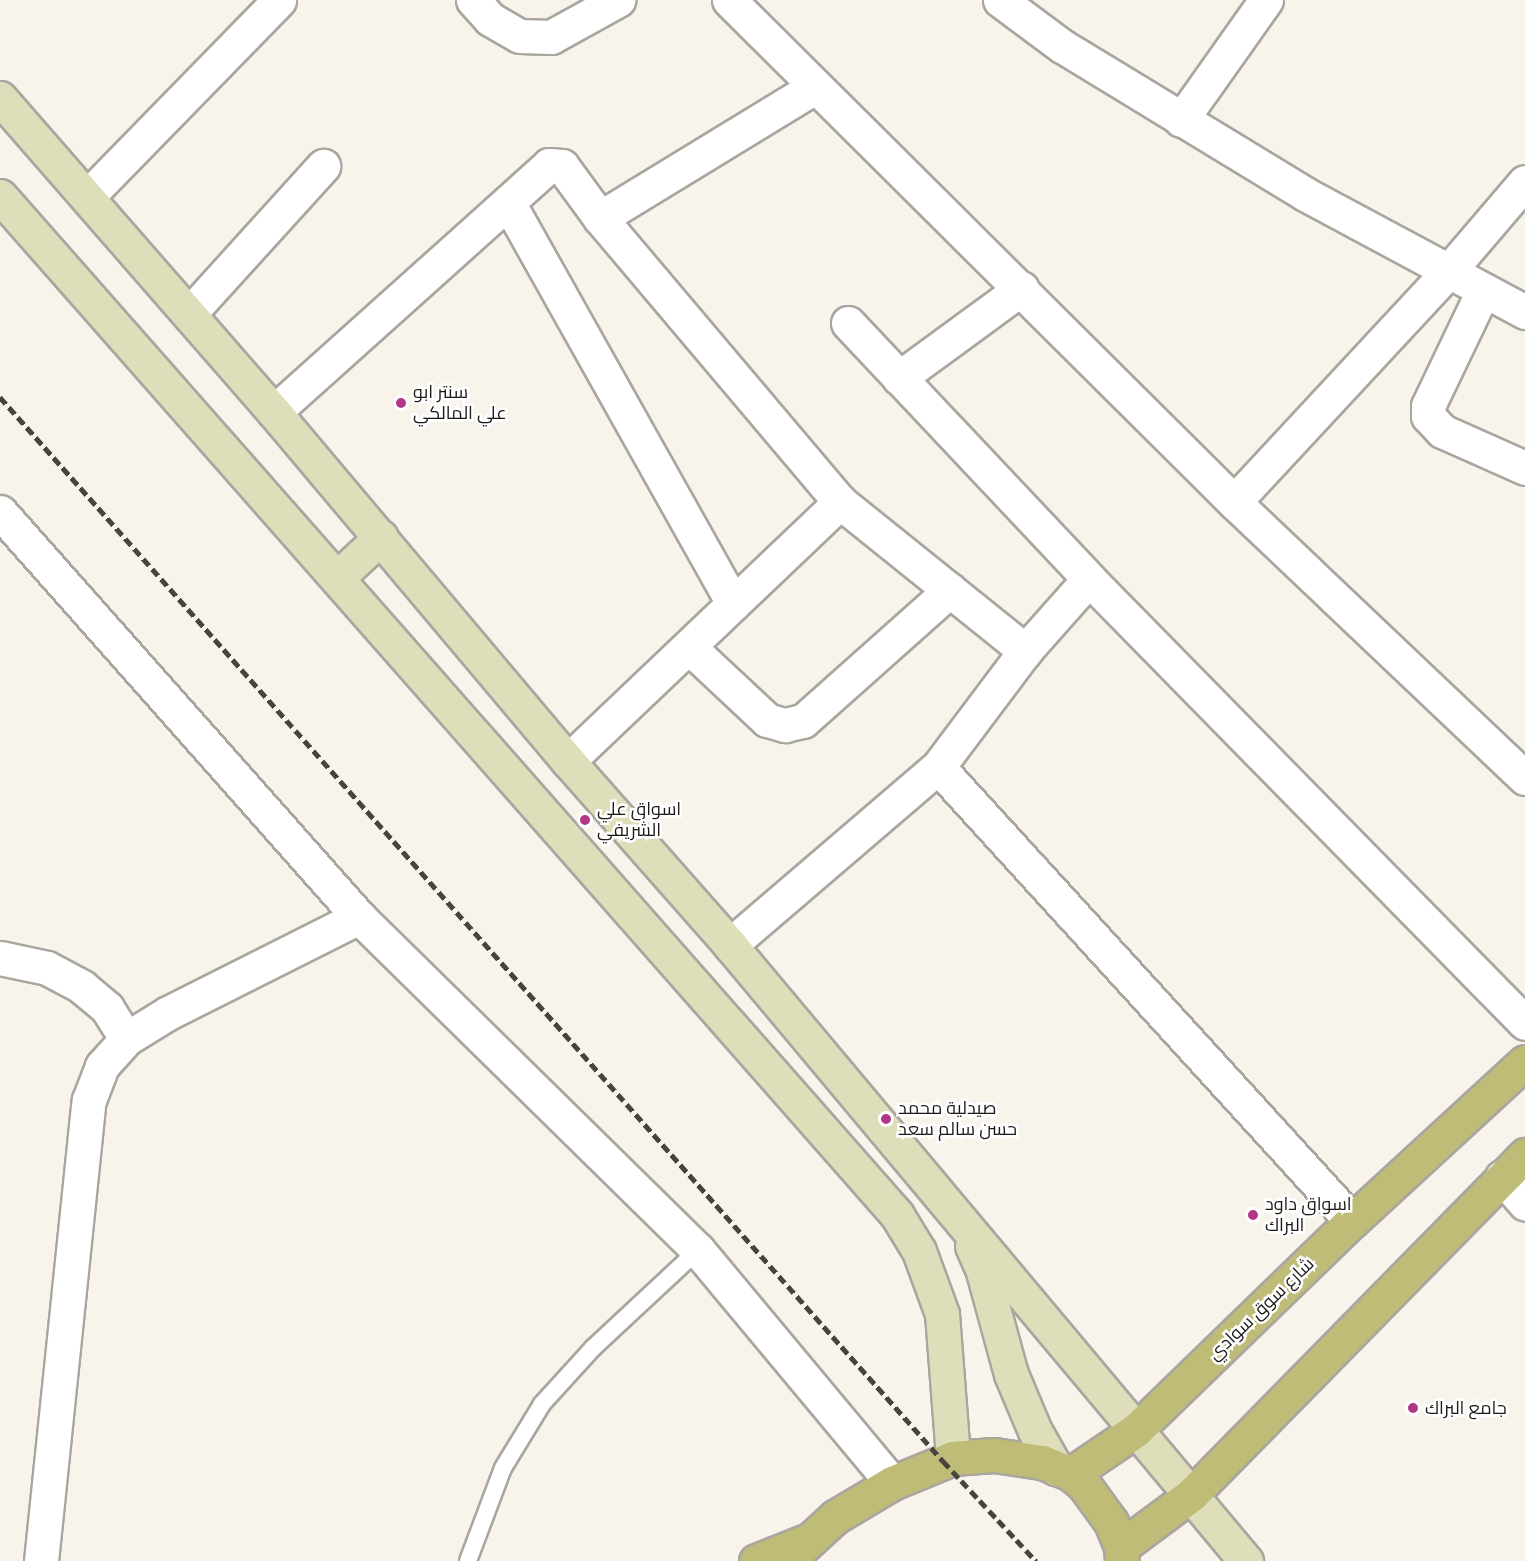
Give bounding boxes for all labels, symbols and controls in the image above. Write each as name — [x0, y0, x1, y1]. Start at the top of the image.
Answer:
place label: سنتر ابو علي المالكي — [413, 382, 507, 424]
marker: سنتر ابو علي المالكي — [394, 396, 408, 410]
place label: اسواق علي الشريفي — [597, 799, 681, 842]
marker: اسواق علي الشريفي — [578, 813, 592, 827]
place label: صيدلية محمد حسن سالم سعد — [898, 1098, 1017, 1140]
marker: صيدلية محمد حسن سالم سعد — [879, 1112, 893, 1126]
place label: اسواق داود البراك — [1265, 1194, 1352, 1236]
marker: اسواق داود البراك — [1246, 1208, 1260, 1222]
street label: شارع سوق سوادي — [1204, 1253, 1318, 1365]
place label: جامع البراك — [1425, 1397, 1507, 1419]
marker: جامع البراك — [1406, 1401, 1420, 1415]

